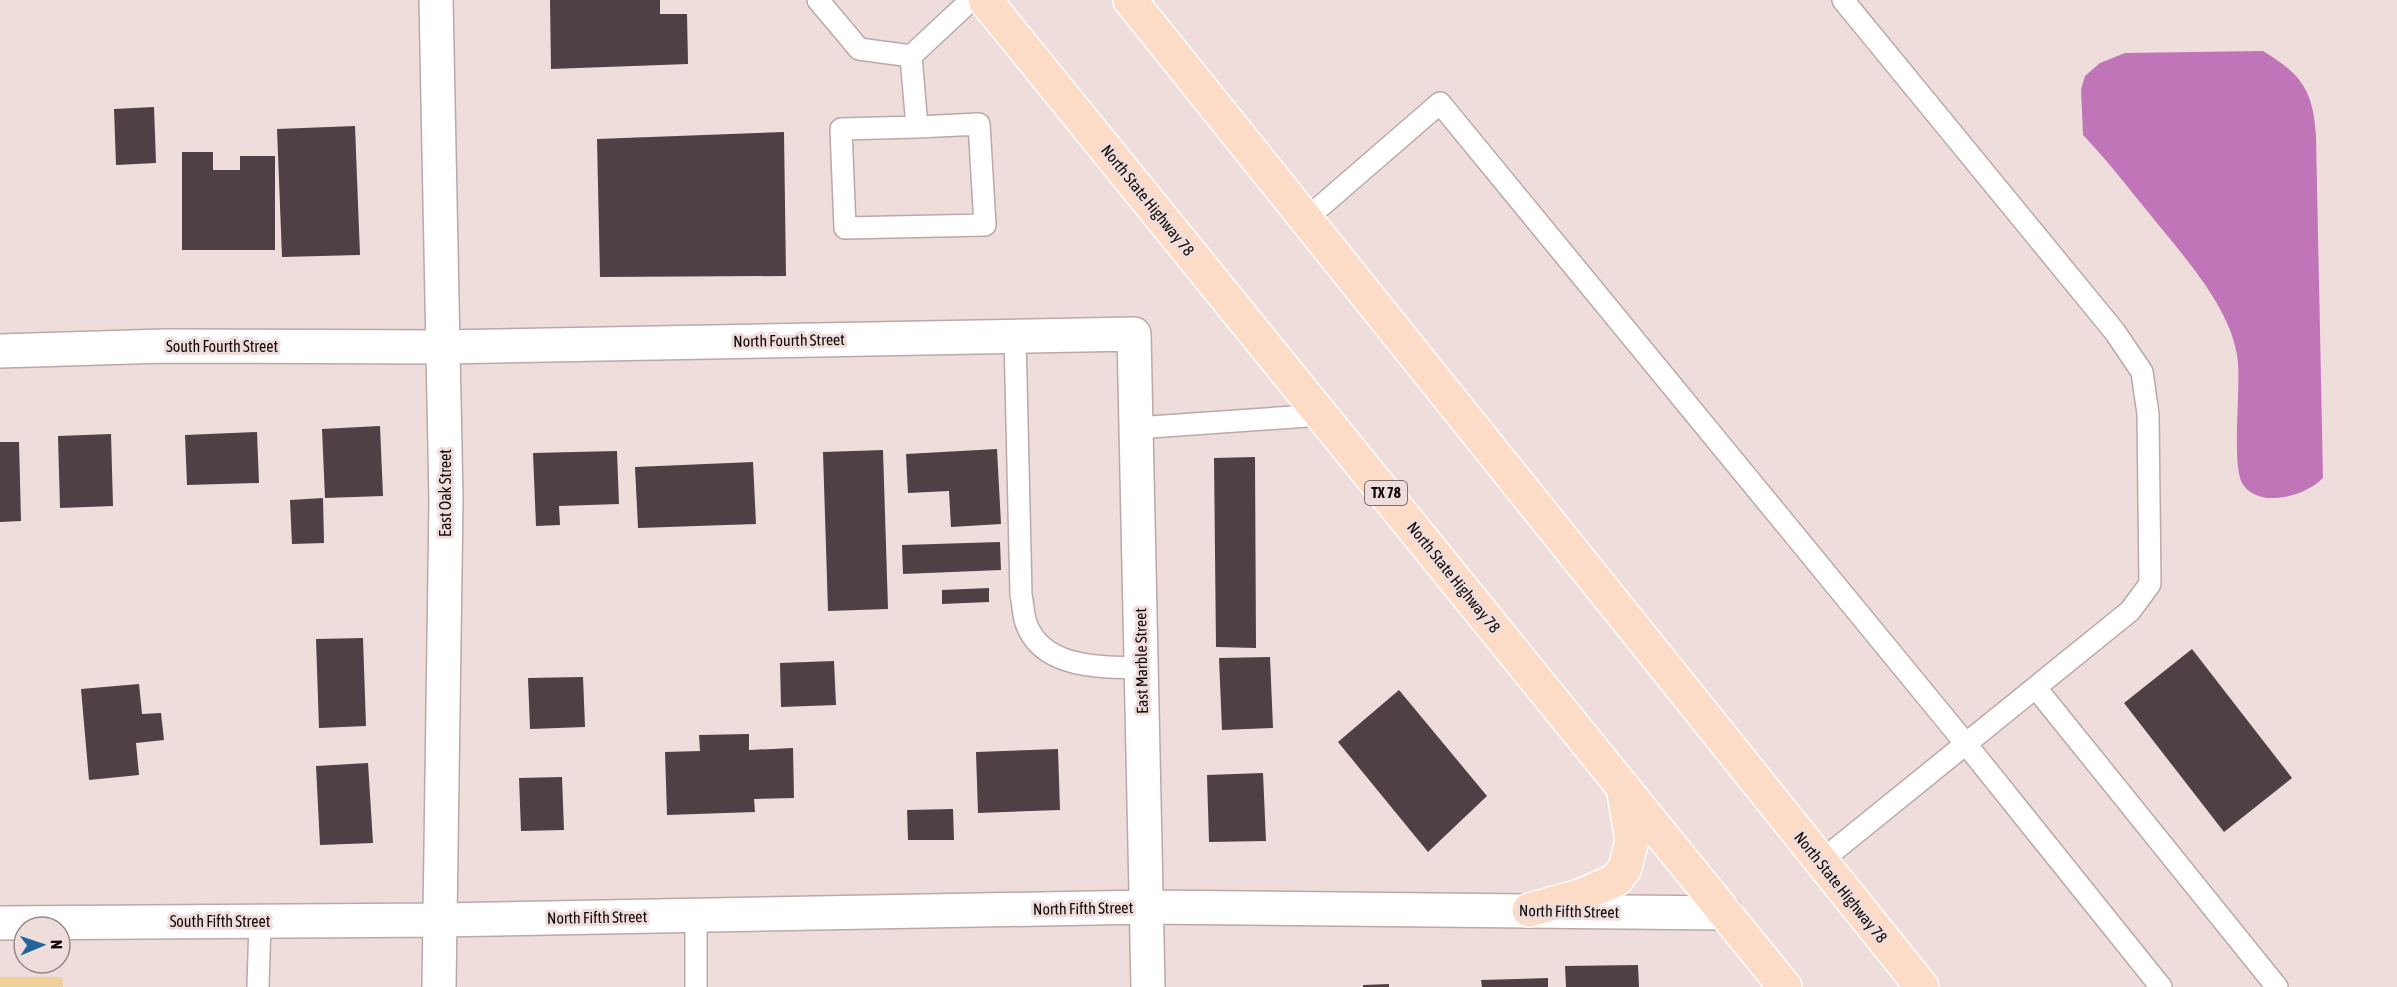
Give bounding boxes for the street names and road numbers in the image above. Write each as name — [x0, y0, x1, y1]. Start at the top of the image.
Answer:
street label: North State Highway 78 — [1097, 141, 1198, 260]
street label: North Fourth Street — [733, 330, 845, 350]
street label: South Fourth Street — [166, 337, 278, 355]
street label: East Oak Street — [436, 449, 454, 537]
road number: TX 78 — [1365, 481, 1407, 505]
street label: North State Highway 78 — [1403, 518, 1504, 637]
street label: East Marble Street — [1131, 608, 1151, 714]
street label: North State Highway 78 — [1790, 828, 1891, 947]
street label: North Fifth Street — [1033, 898, 1134, 918]
street label: North Fifth Street — [1519, 901, 1620, 921]
street label: North Fifth Street — [547, 907, 648, 927]
street label: South Fifth Street — [170, 912, 271, 930]

